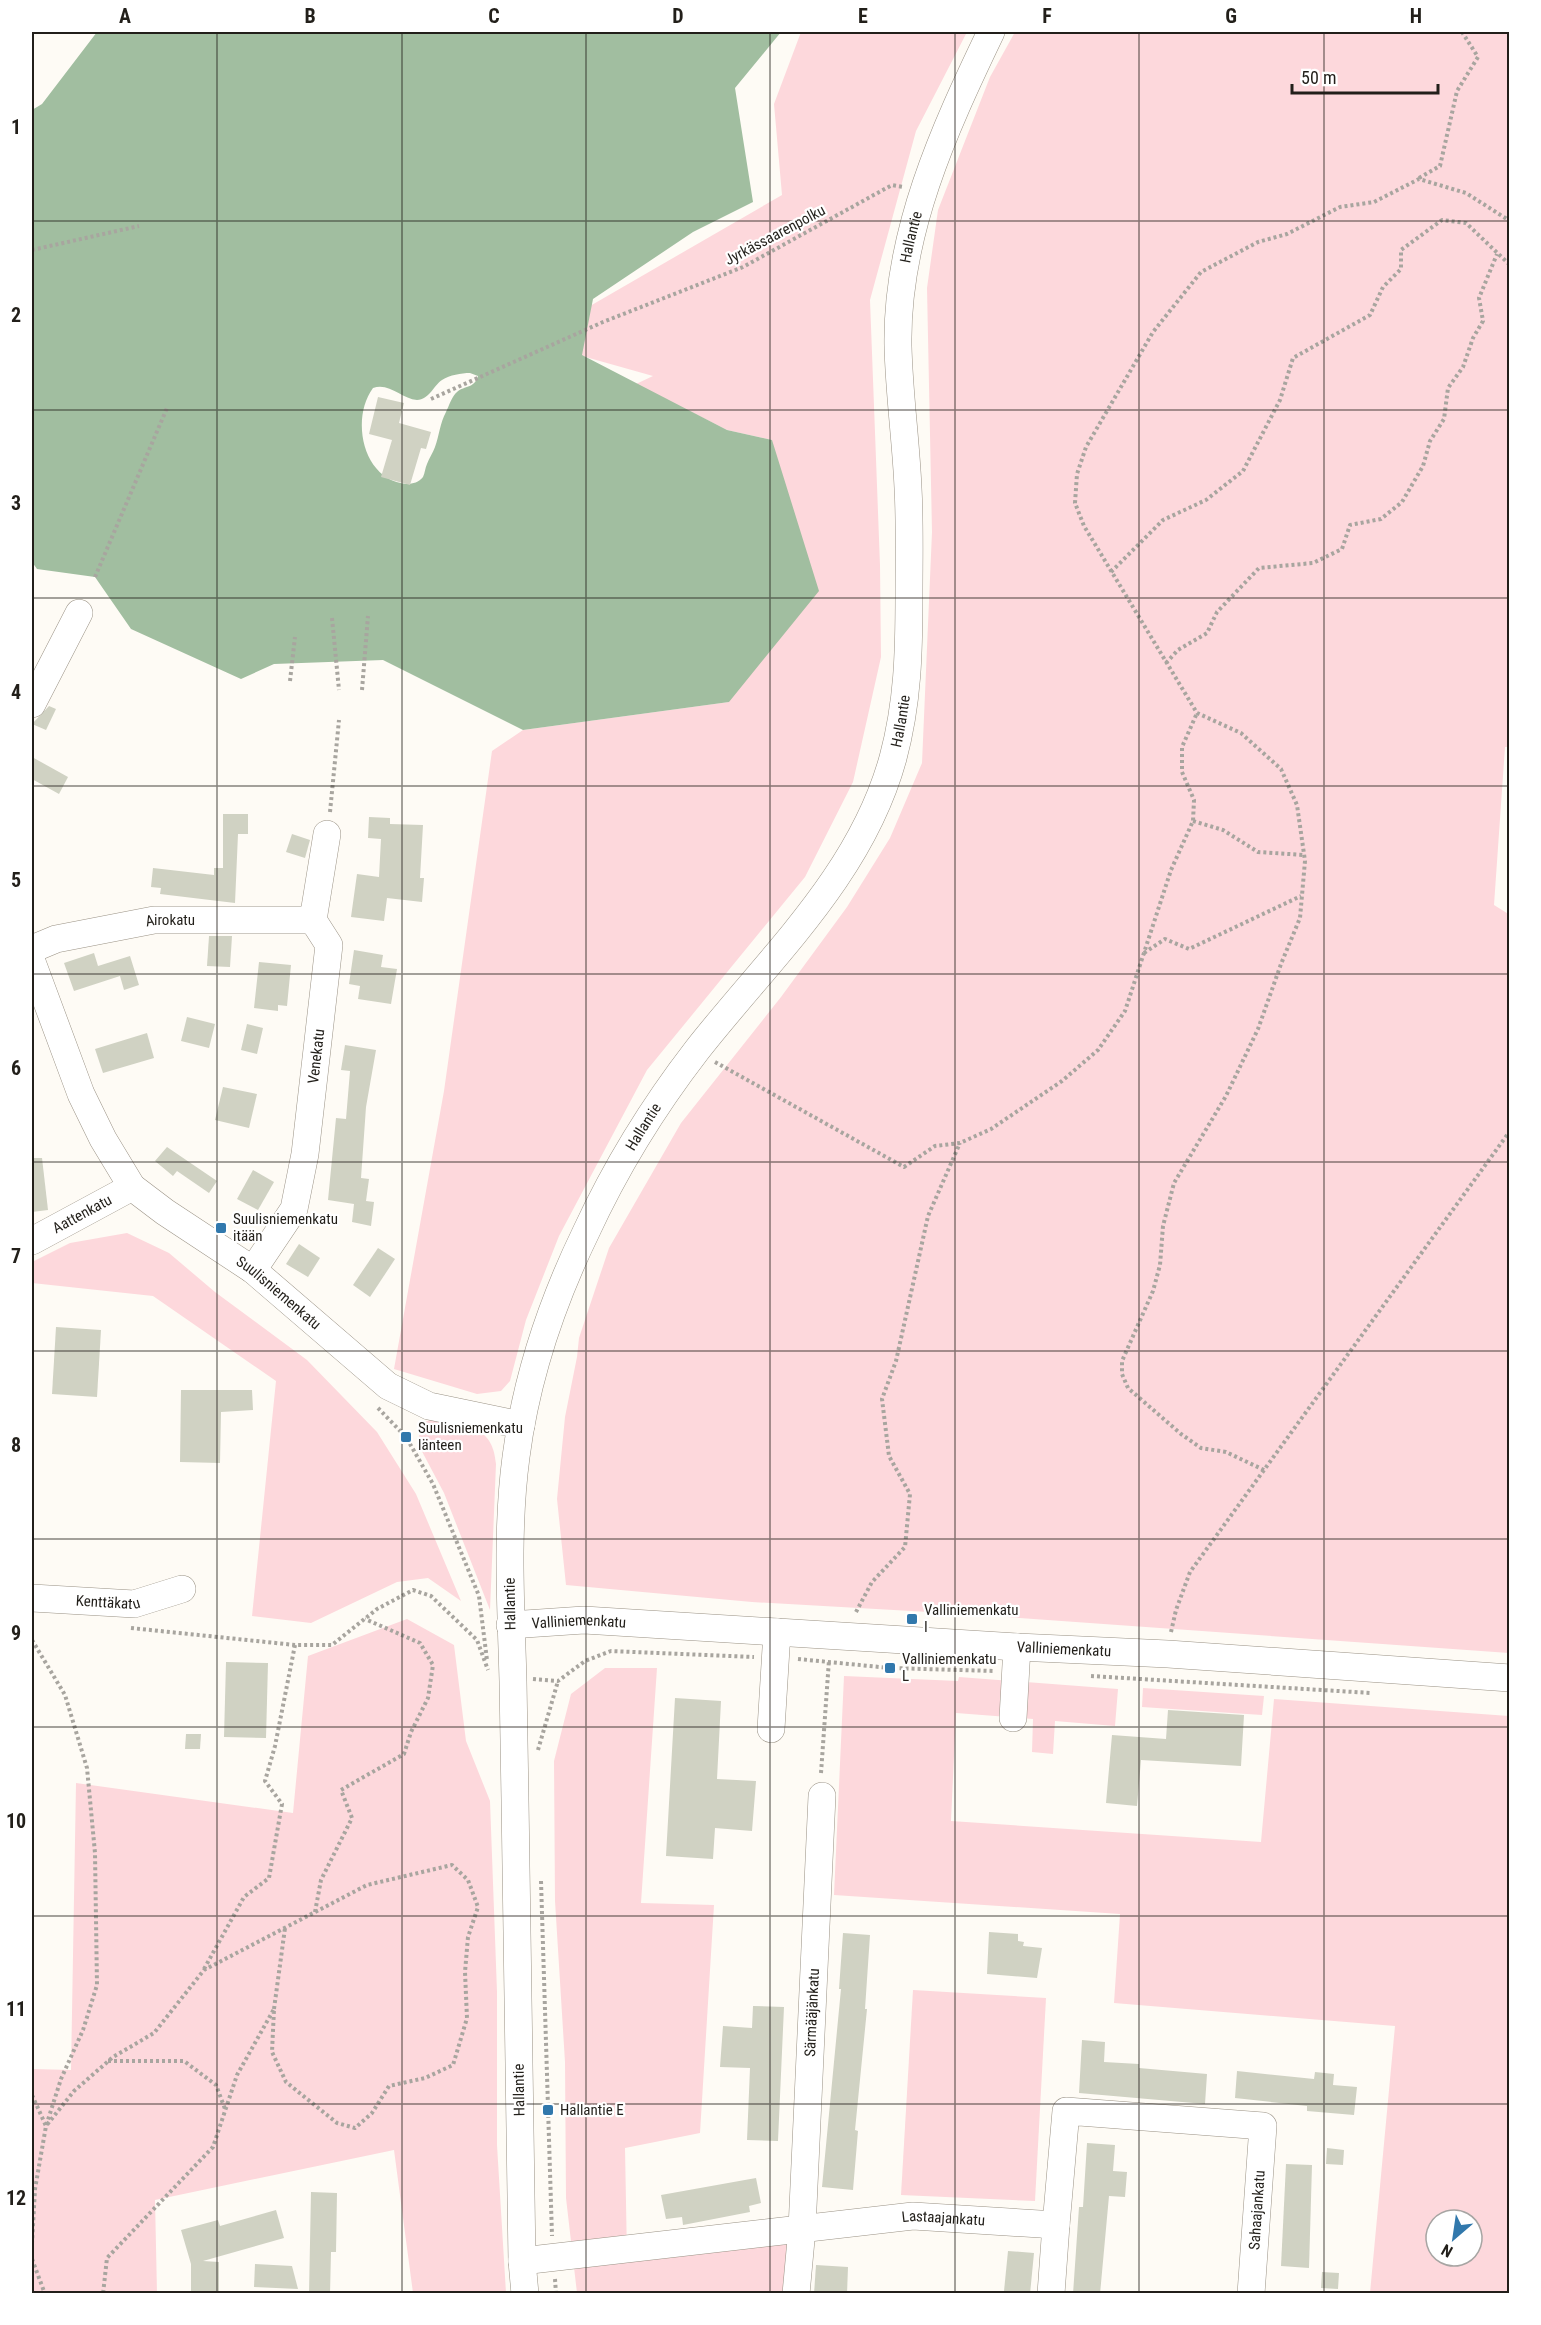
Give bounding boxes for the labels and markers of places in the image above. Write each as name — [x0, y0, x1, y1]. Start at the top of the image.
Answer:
place label: Suulisniemenkatu itään — [233, 1210, 338, 1245]
marker: Suulisniemenkatu itään — [214, 1221, 228, 1235]
place label: Suulisniemenkatu länteen — [418, 1419, 523, 1454]
marker: Suulisniemenkatu länteen — [399, 1430, 413, 1444]
place label: Valliniemenkatu I — [924, 1601, 1019, 1636]
marker: Valliniemenkatu I — [905, 1612, 919, 1626]
place label: Valliniemenkatu L — [902, 1650, 997, 1685]
marker: Valliniemenkatu L — [883, 1661, 897, 1675]
place label: Hallantie E — [560, 2101, 624, 2119]
marker: Hallantie E — [541, 2103, 555, 2117]

